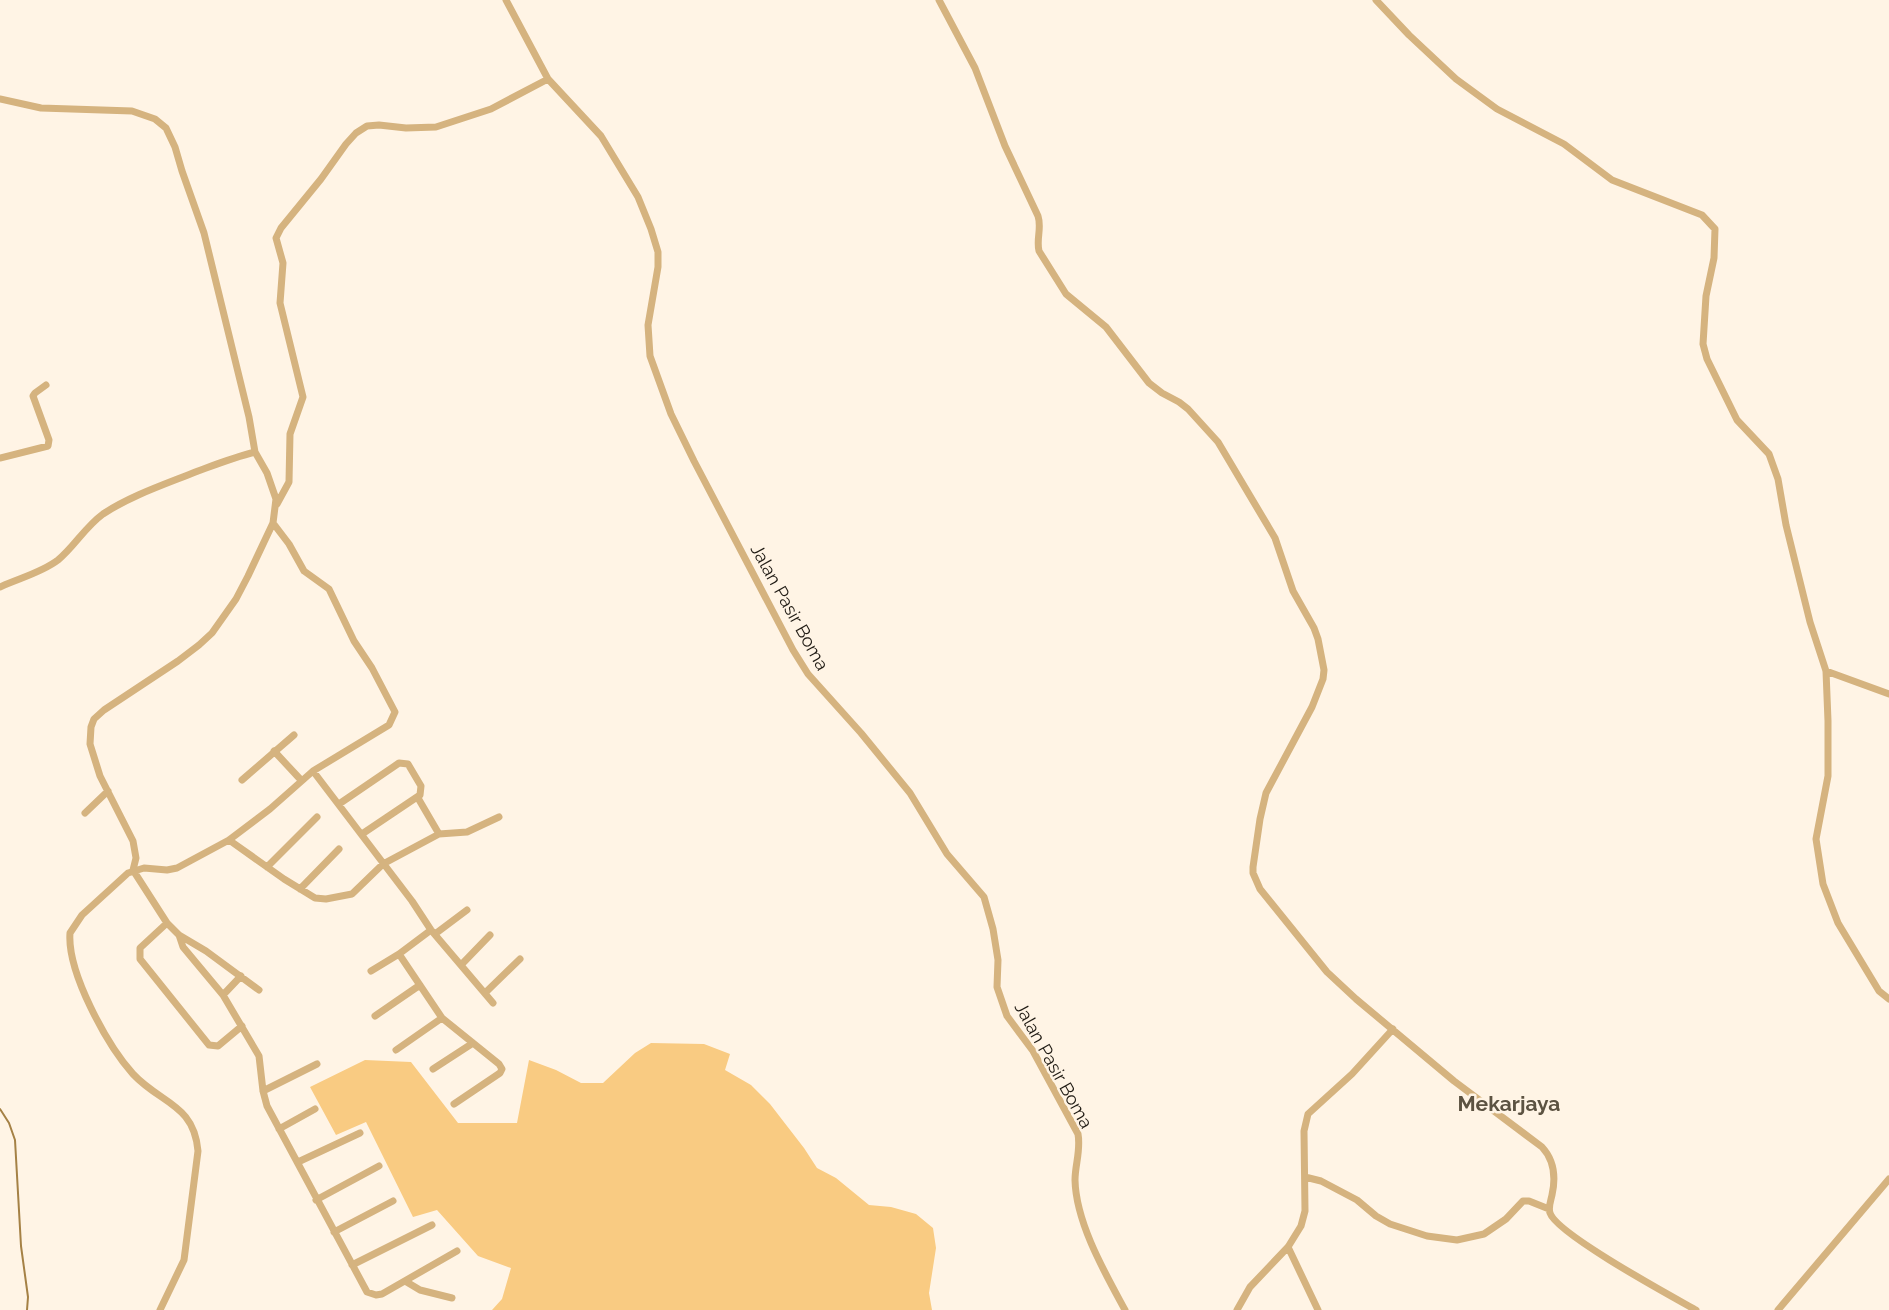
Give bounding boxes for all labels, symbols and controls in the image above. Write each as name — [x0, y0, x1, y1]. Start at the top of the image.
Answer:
street label: Jalan Pasir Boma — [747, 540, 833, 674]
street label: Jalan Pasir Boma — [1011, 998, 1097, 1132]
district label: Mekarjaya — [1458, 1091, 1560, 1116]

